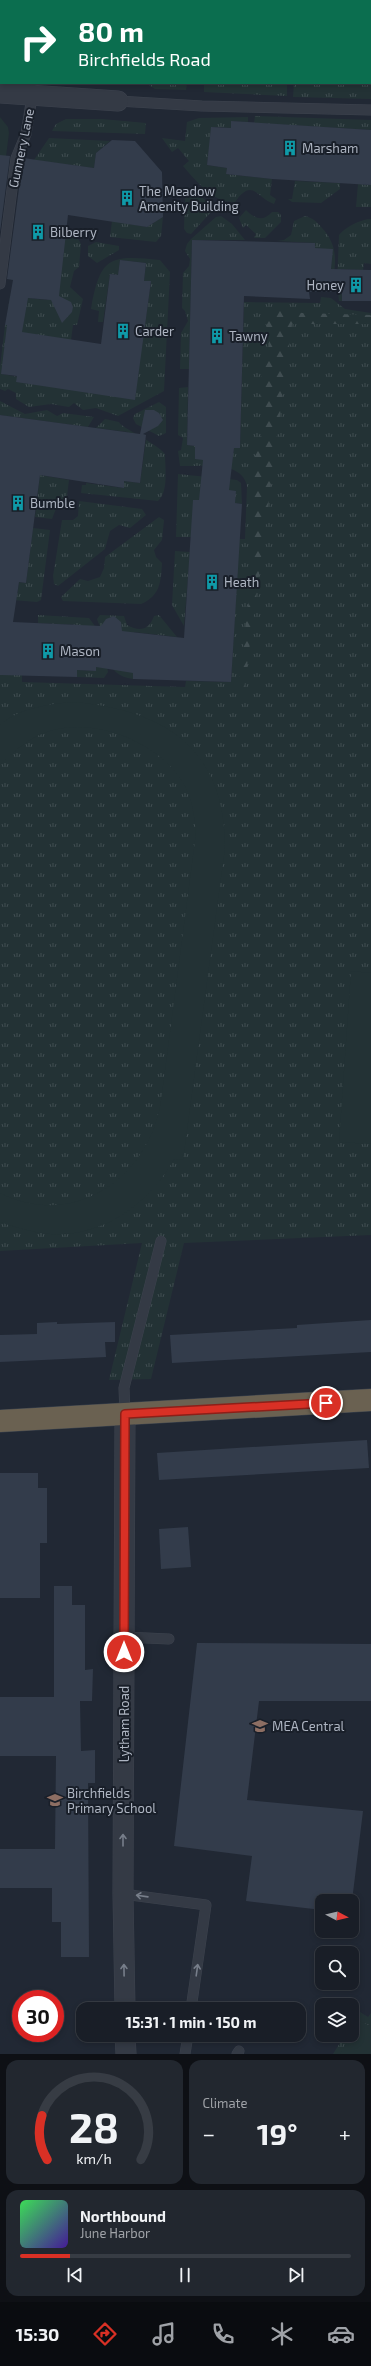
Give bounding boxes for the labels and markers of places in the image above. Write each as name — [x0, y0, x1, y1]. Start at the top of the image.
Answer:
building icon: Marsham — [281, 139, 299, 157]
place label: Marsham — [302, 140, 358, 156]
place label: The Meadow Amenity Building — [139, 183, 239, 214]
building icon: The Meadow Amenity Building — [118, 189, 136, 207]
building icon: Bilberry — [29, 223, 47, 241]
place label: Bilberry — [50, 224, 97, 240]
building icon: Honey — [347, 276, 365, 294]
place label: Honey — [307, 277, 344, 293]
building icon: Carder — [114, 322, 132, 340]
place label: Carder — [135, 323, 174, 339]
building icon: Tawny — [208, 327, 226, 345]
place label: Tawny — [229, 328, 268, 344]
building icon: Bumble — [9, 494, 27, 512]
place label: Bumble — [30, 495, 75, 511]
building icon: Heath — [203, 573, 221, 591]
place label: Heath — [224, 574, 259, 590]
building icon: Mason — [39, 642, 57, 660]
place label: Mason — [60, 643, 100, 659]
pin — [309, 1386, 343, 1420]
school or university icon: MEA Central — [251, 1717, 269, 1735]
place label: MEA Central — [272, 1718, 345, 1734]
place label: Birchfields Primary School — [67, 1785, 156, 1816]
school or university icon: Birchfields Primary School — [46, 1791, 64, 1809]

